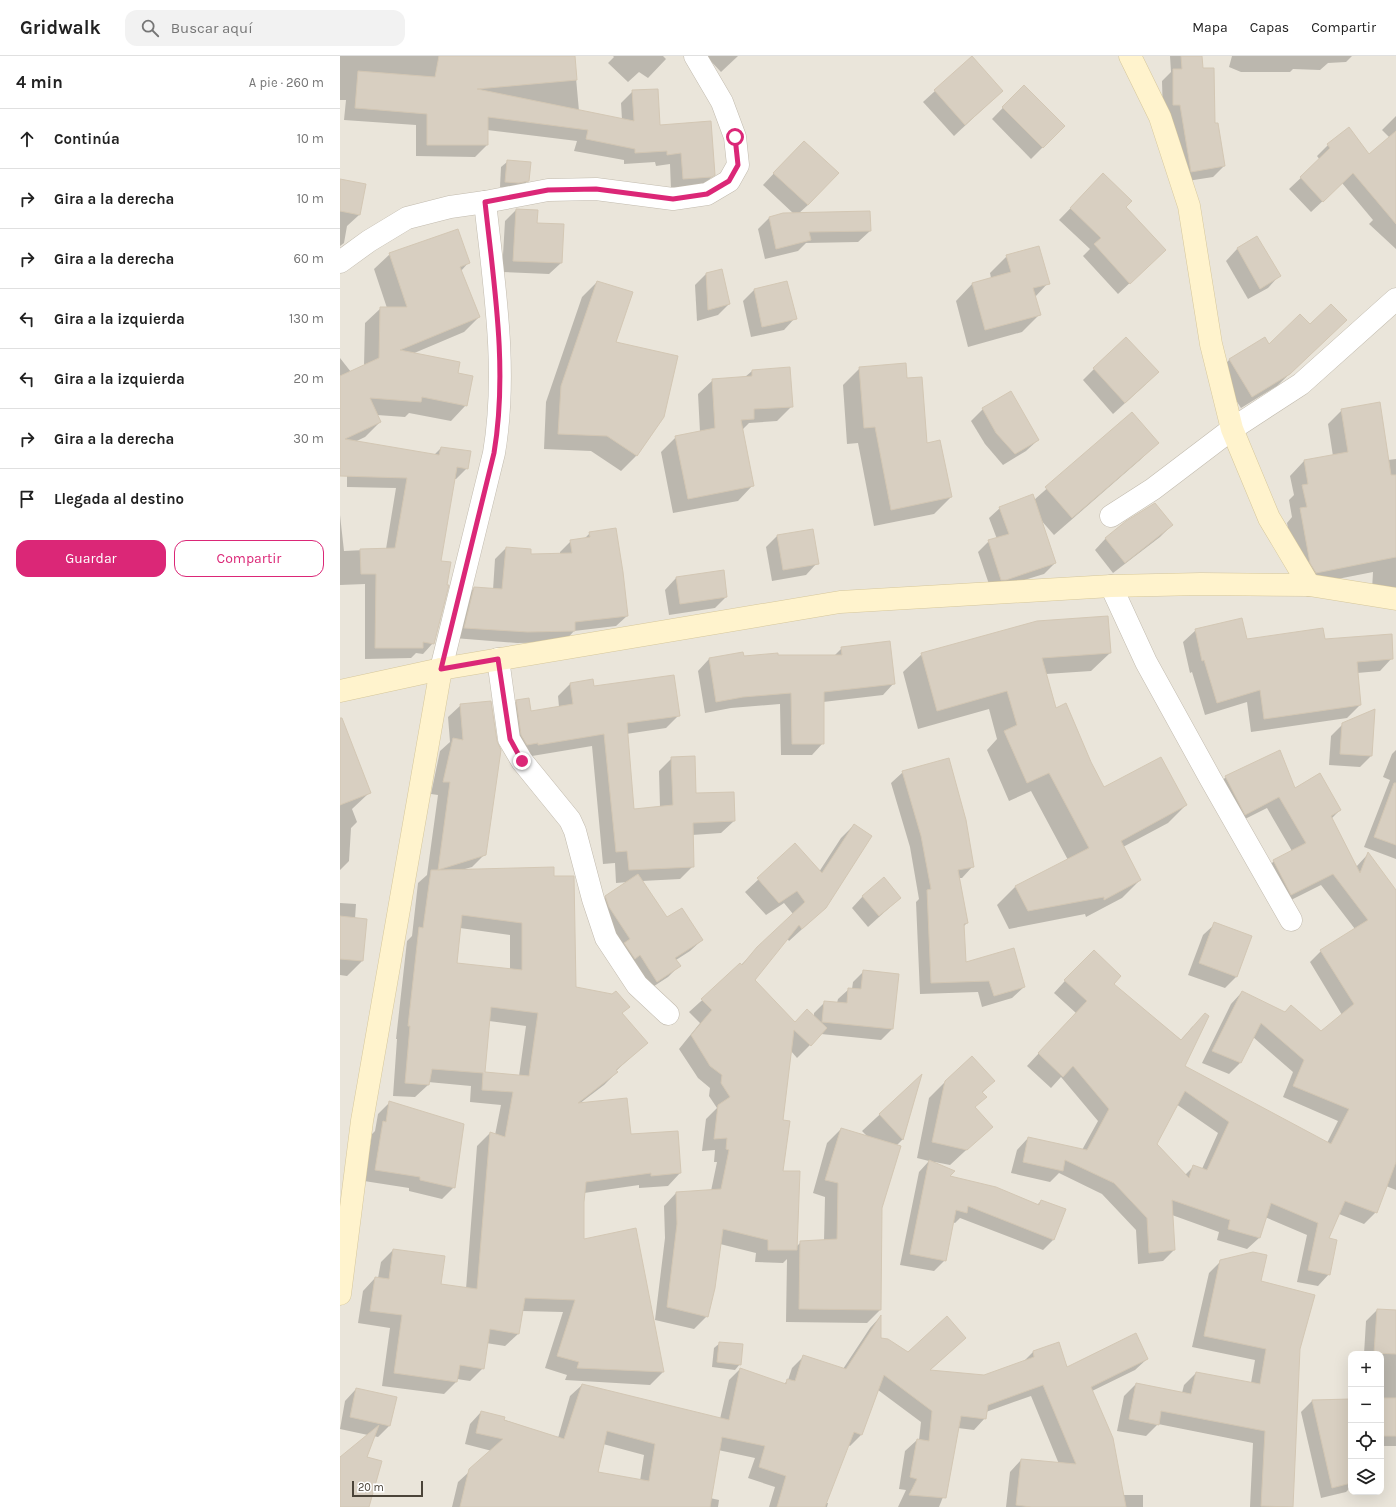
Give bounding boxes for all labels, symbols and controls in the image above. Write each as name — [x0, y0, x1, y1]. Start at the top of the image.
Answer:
search box — [125, 10, 405, 46]
text: Gridwalk — [20, 17, 101, 39]
icon: search — [139, 17, 161, 39]
text: Buscar aquí — [171, 19, 253, 37]
text: Mapa — [1192, 19, 1228, 36]
text: Capas — [1250, 19, 1289, 36]
text: Compartir — [1311, 19, 1376, 36]
text: 4 min — [16, 72, 63, 92]
text: A pie · 260 m — [249, 75, 324, 90]
icon: ahead — [16, 128, 38, 150]
route start — [726, 128, 744, 146]
text: Continúa — [54, 130, 120, 148]
text: 10 m — [297, 131, 324, 146]
icon: right — [16, 188, 38, 210]
text: Gira a la derecha — [54, 190, 174, 208]
text: 10 m — [297, 191, 324, 206]
icon: right — [16, 248, 38, 270]
text: Gira a la derecha — [54, 250, 174, 268]
text: 60 m — [294, 251, 324, 266]
icon: left — [16, 308, 38, 330]
text: Gira a la izquierda — [54, 310, 185, 328]
text: 130 m — [289, 311, 324, 326]
icon: left — [16, 368, 38, 390]
text: Gira a la izquierda — [54, 370, 185, 388]
text: 20 m — [294, 371, 324, 386]
icon: right — [16, 428, 38, 450]
text: Gira a la derecha — [54, 430, 174, 448]
text: 30 m — [293, 431, 324, 446]
icon: arrive — [16, 488, 38, 510]
text: Llegada al destino — [54, 490, 184, 508]
button: Guardar — [16, 540, 166, 577]
button: Compartir — [174, 540, 324, 577]
route end — [513, 752, 531, 770]
map controls — [1348, 1351, 1384, 1495]
button: + — [1348, 1351, 1384, 1387]
button: − — [1348, 1387, 1384, 1423]
button: locate — [1348, 1423, 1384, 1459]
button: layers — [1348, 1459, 1384, 1495]
scale bar — [352, 1479, 423, 1498]
text: 20 m — [358, 1481, 384, 1494]

